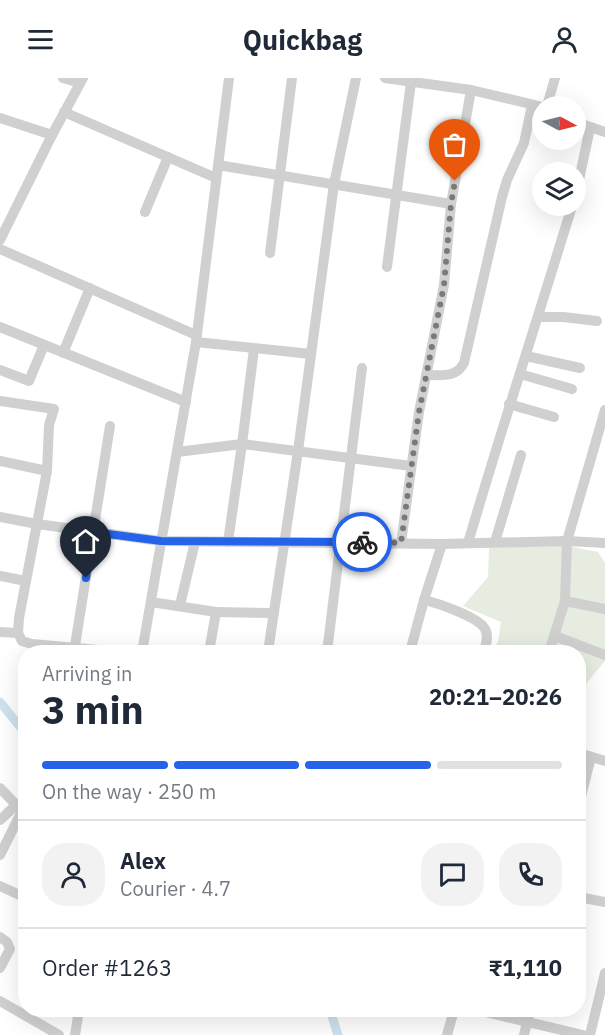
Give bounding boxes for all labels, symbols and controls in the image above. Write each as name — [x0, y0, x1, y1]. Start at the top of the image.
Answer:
text: Quickbag — [243, 22, 362, 57]
icon: menu — [24, 23, 57, 56]
icon: person — [548, 23, 581, 56]
north arrow — [532, 96, 586, 150]
map controls — [532, 96, 586, 216]
pin — [429, 119, 480, 181]
icon: bag — [438, 128, 471, 161]
button: layers — [532, 162, 586, 216]
courier — [332, 512, 392, 572]
pin — [60, 516, 111, 578]
icon: home — [69, 525, 102, 558]
icon: bike — [346, 526, 379, 559]
text: Arriving in — [42, 660, 132, 687]
text: 20:21–20:26 — [429, 682, 562, 711]
text: 3 min — [42, 684, 144, 735]
text: On the way · 250 m — [42, 778, 216, 805]
button: person — [42, 843, 105, 906]
button: chat — [421, 843, 484, 906]
button: phone — [499, 843, 562, 906]
text: Alex — [120, 846, 166, 875]
text: Courier · 4.7 — [120, 875, 231, 902]
text: Order #1263 — [42, 953, 172, 982]
text: ₹1,110 — [489, 953, 562, 982]

